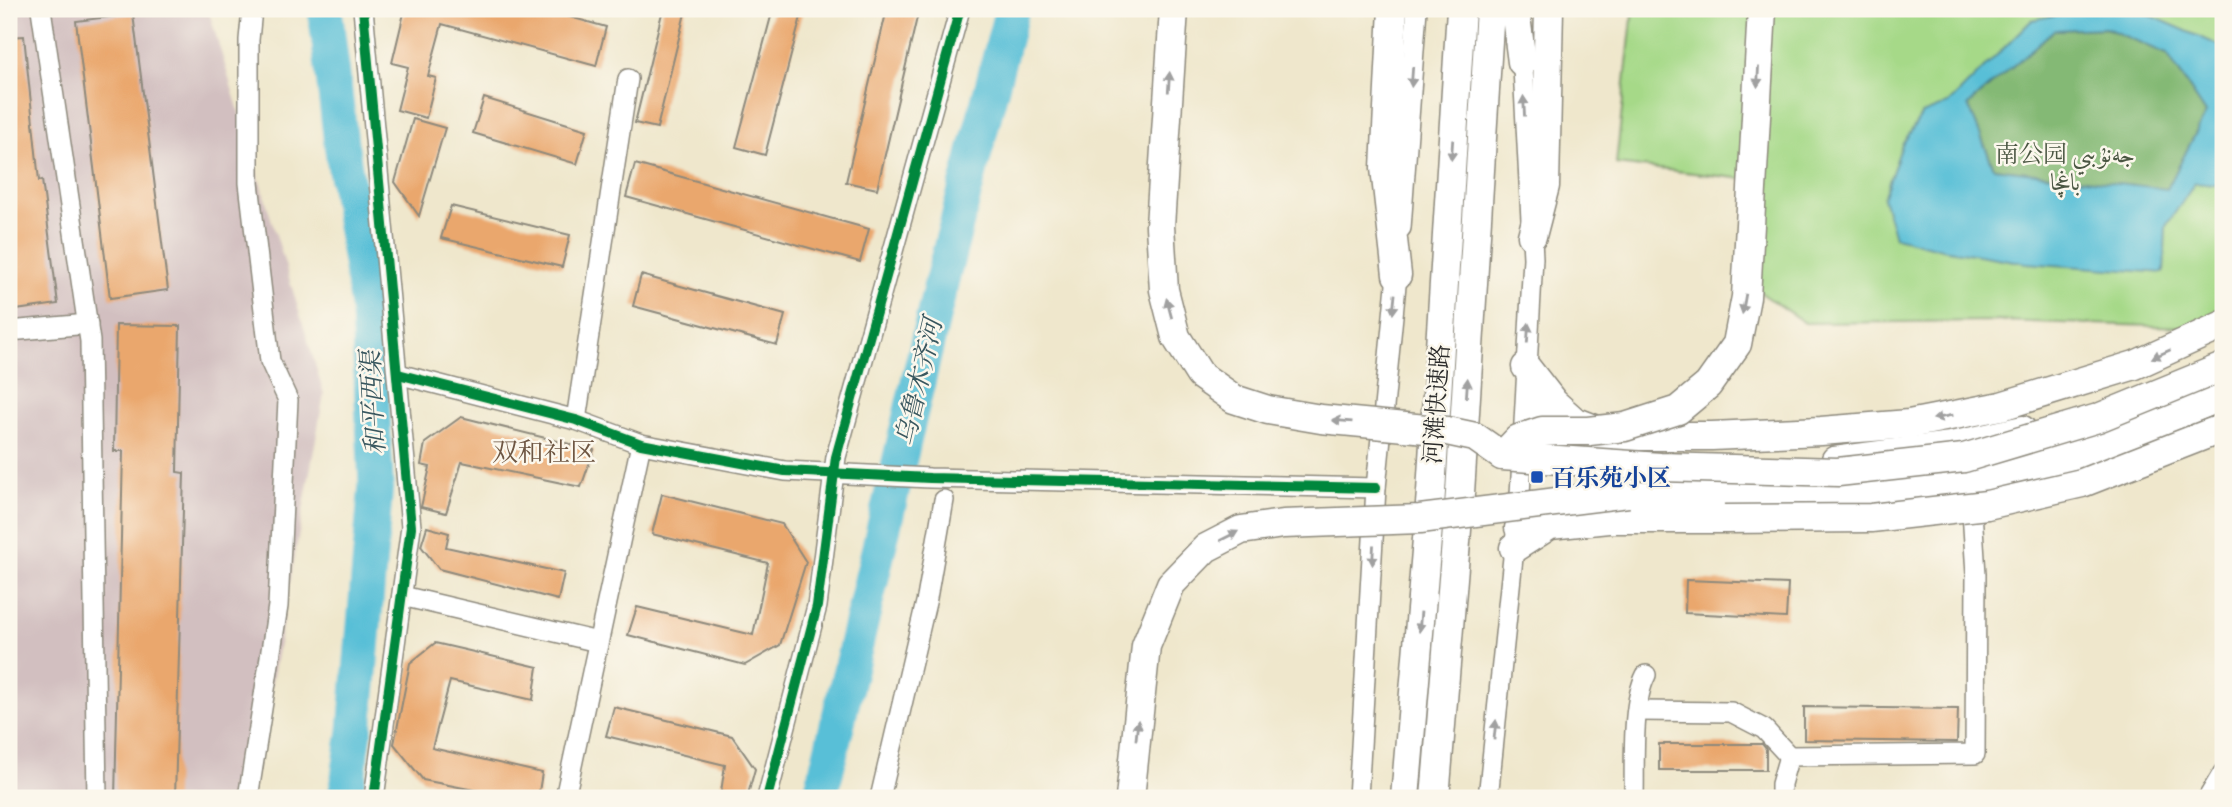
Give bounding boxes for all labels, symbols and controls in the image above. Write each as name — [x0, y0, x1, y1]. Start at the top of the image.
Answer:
one-way arrow — [1406, 66, 1417, 88]
one-way arrow — [1752, 66, 1763, 88]
one-way arrow — [1164, 70, 1175, 92]
one-way arrow — [1518, 95, 1529, 117]
park label: 南公园 جەنۇبىي باغچا — [1995, 136, 2135, 199]
one-way arrow — [1446, 139, 1457, 161]
one-way arrow — [1389, 293, 1400, 315]
one-way arrow — [1738, 293, 1749, 315]
one-way arrow — [1163, 297, 1174, 319]
water label: 乌鲁木齐河 — [884, 310, 953, 450]
one-way arrow — [1523, 322, 1534, 344]
street label: 河滩快速路 — [1414, 343, 1458, 465]
water label: 和平西渠 — [350, 347, 394, 456]
one-way arrow — [2151, 348, 2171, 360]
one-way arrow — [1462, 377, 1473, 399]
one-way arrow — [1932, 412, 1954, 423]
one-way arrow — [1331, 415, 1353, 426]
district label: 双和社区 — [492, 432, 596, 471]
place label: 百乐苑小区 — [1551, 460, 1671, 495]
marker: 百乐苑小区 — [1529, 469, 1545, 485]
one-way arrow — [1219, 531, 1239, 543]
one-way arrow — [1367, 544, 1378, 566]
one-way arrow — [1414, 611, 1425, 633]
one-way arrow — [1131, 719, 1142, 741]
one-way arrow — [1489, 719, 1500, 741]

